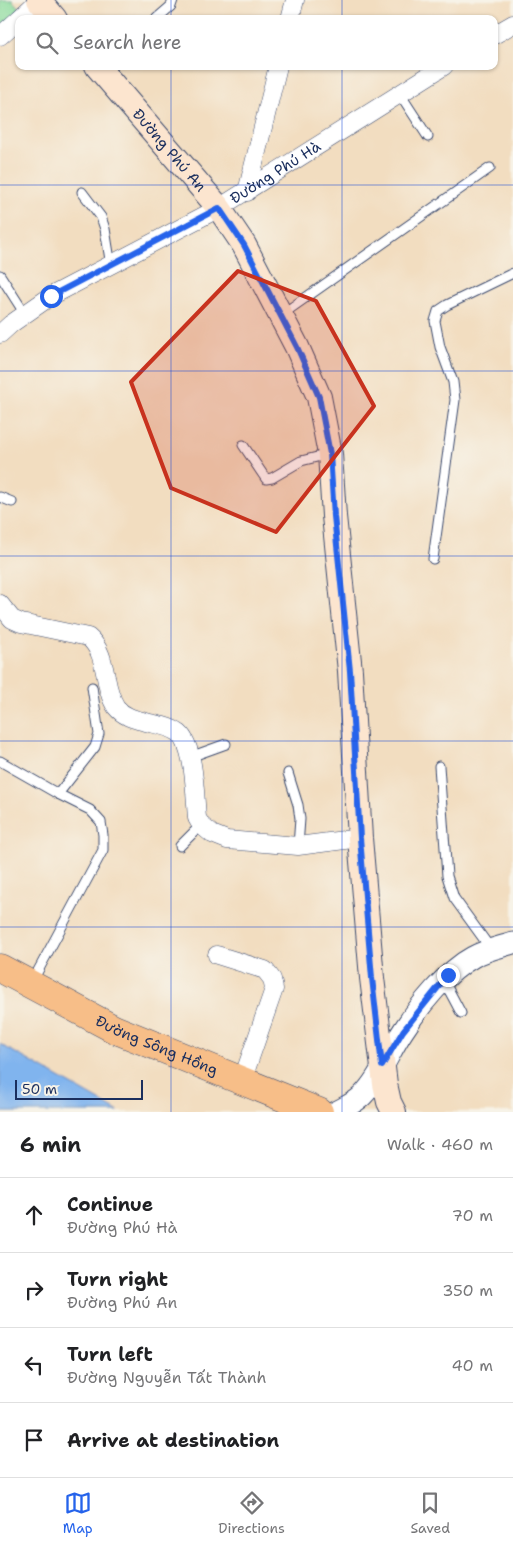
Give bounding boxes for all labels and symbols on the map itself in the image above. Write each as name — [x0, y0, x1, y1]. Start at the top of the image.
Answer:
street label: Đường Phú An — [128, 104, 211, 196]
street label: Đường Phú Hà — [226, 136, 325, 209]
route start — [40, 285, 63, 308]
route end — [437, 964, 460, 987]
street label: Đường Sông Hồng — [92, 1011, 221, 1080]
scale bar — [15, 1077, 142, 1100]

